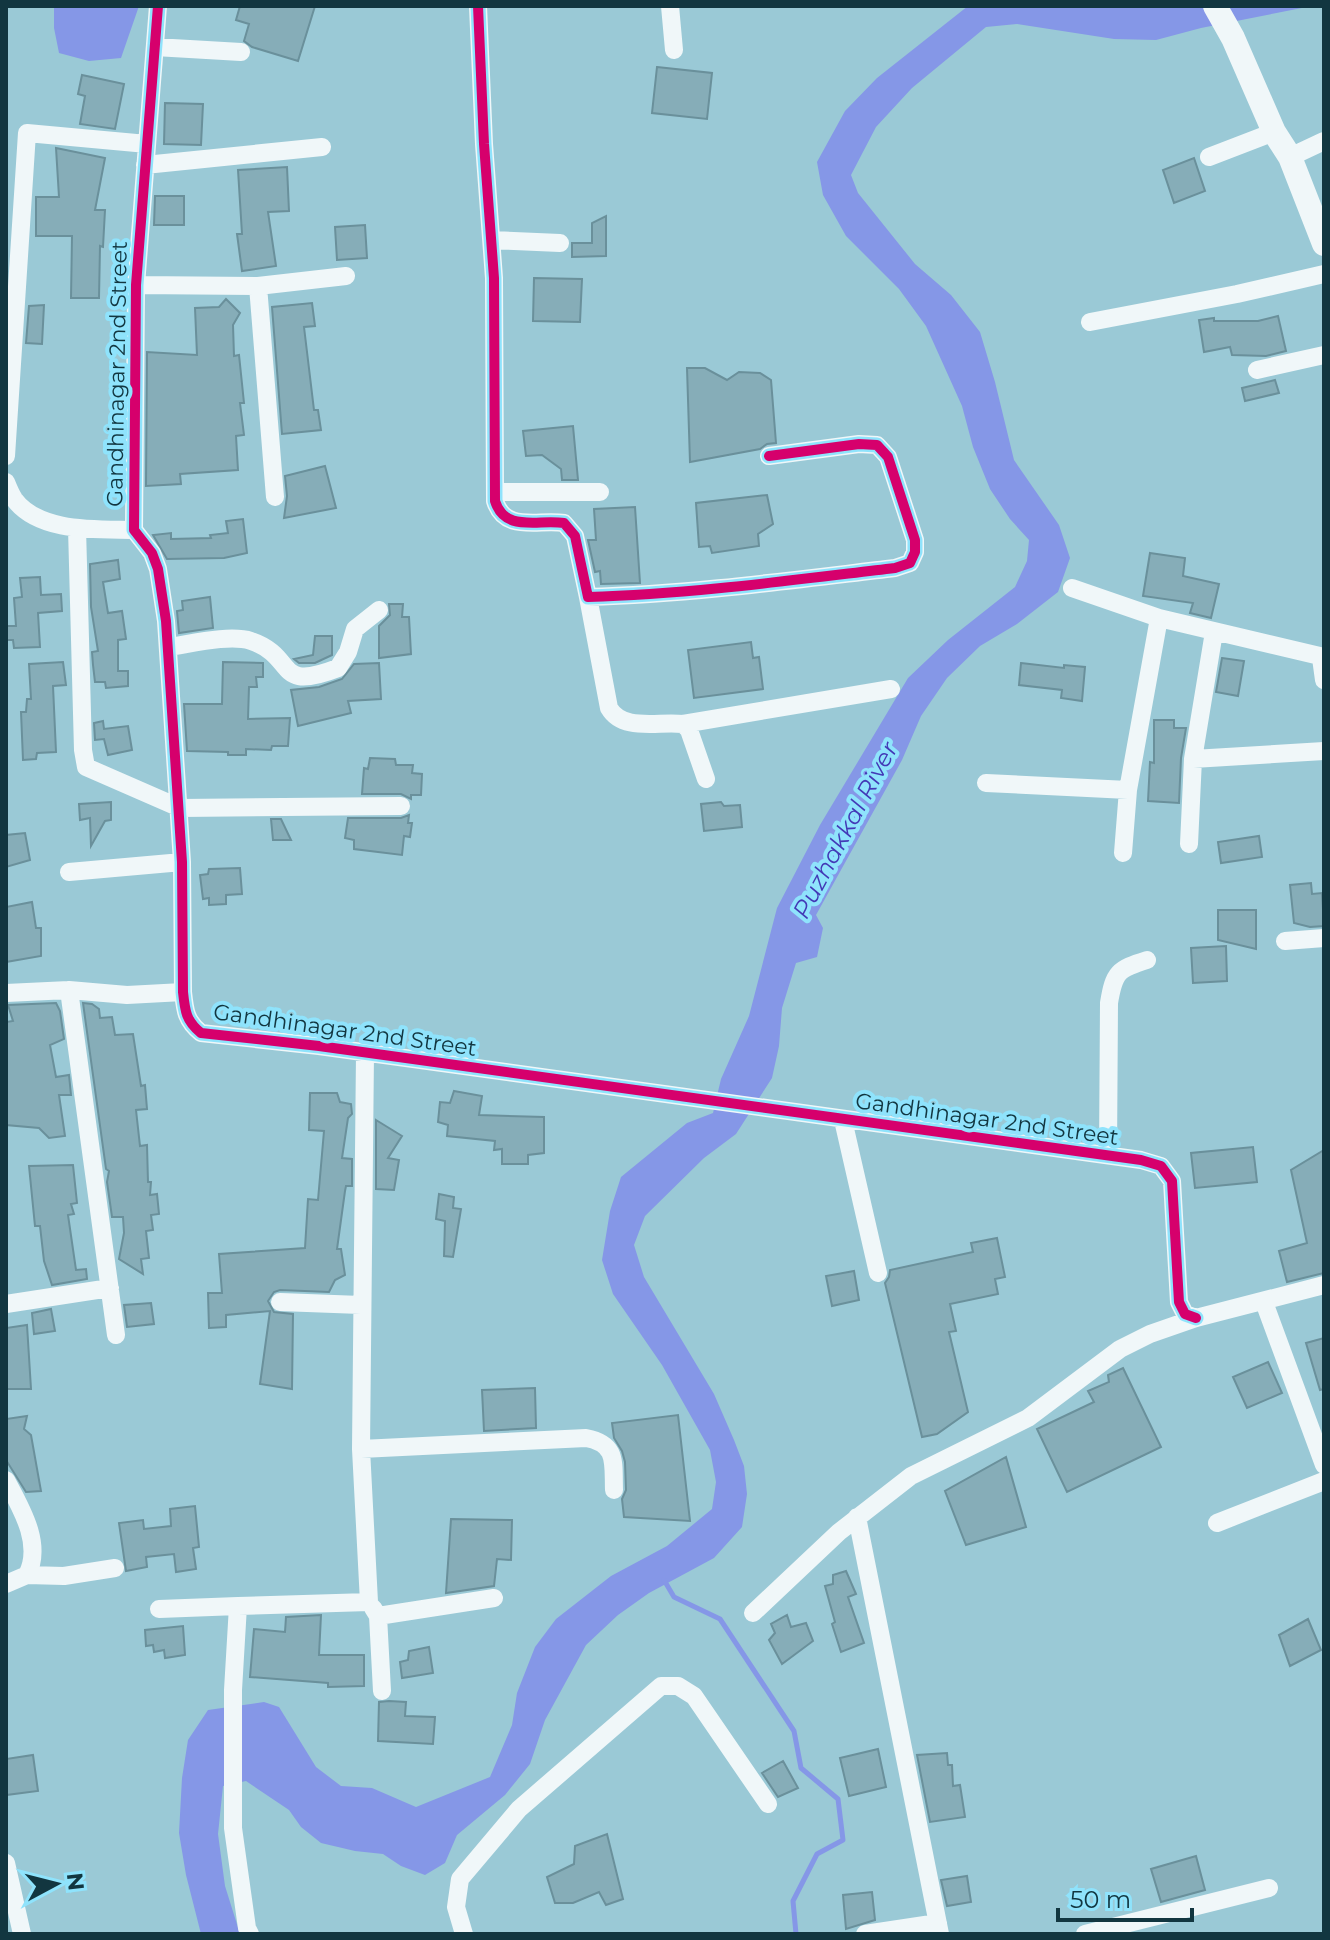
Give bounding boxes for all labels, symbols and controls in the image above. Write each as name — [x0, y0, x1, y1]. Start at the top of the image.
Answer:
street label: Gandhinagar 2nd Street — [101, 241, 133, 507]
water label: Puzhakkal River — [786, 736, 904, 923]
street label: Gandhinagar 2nd Street — [212, 998, 478, 1062]
street label: Gandhinagar 2nd Street — [854, 1087, 1120, 1151]
north arrow — [16, 1844, 96, 1924]
text: N — [61, 1871, 90, 1892]
scale bar — [1058, 1872, 1192, 1922]
text: 50 m — [1070, 1885, 1131, 1914]

